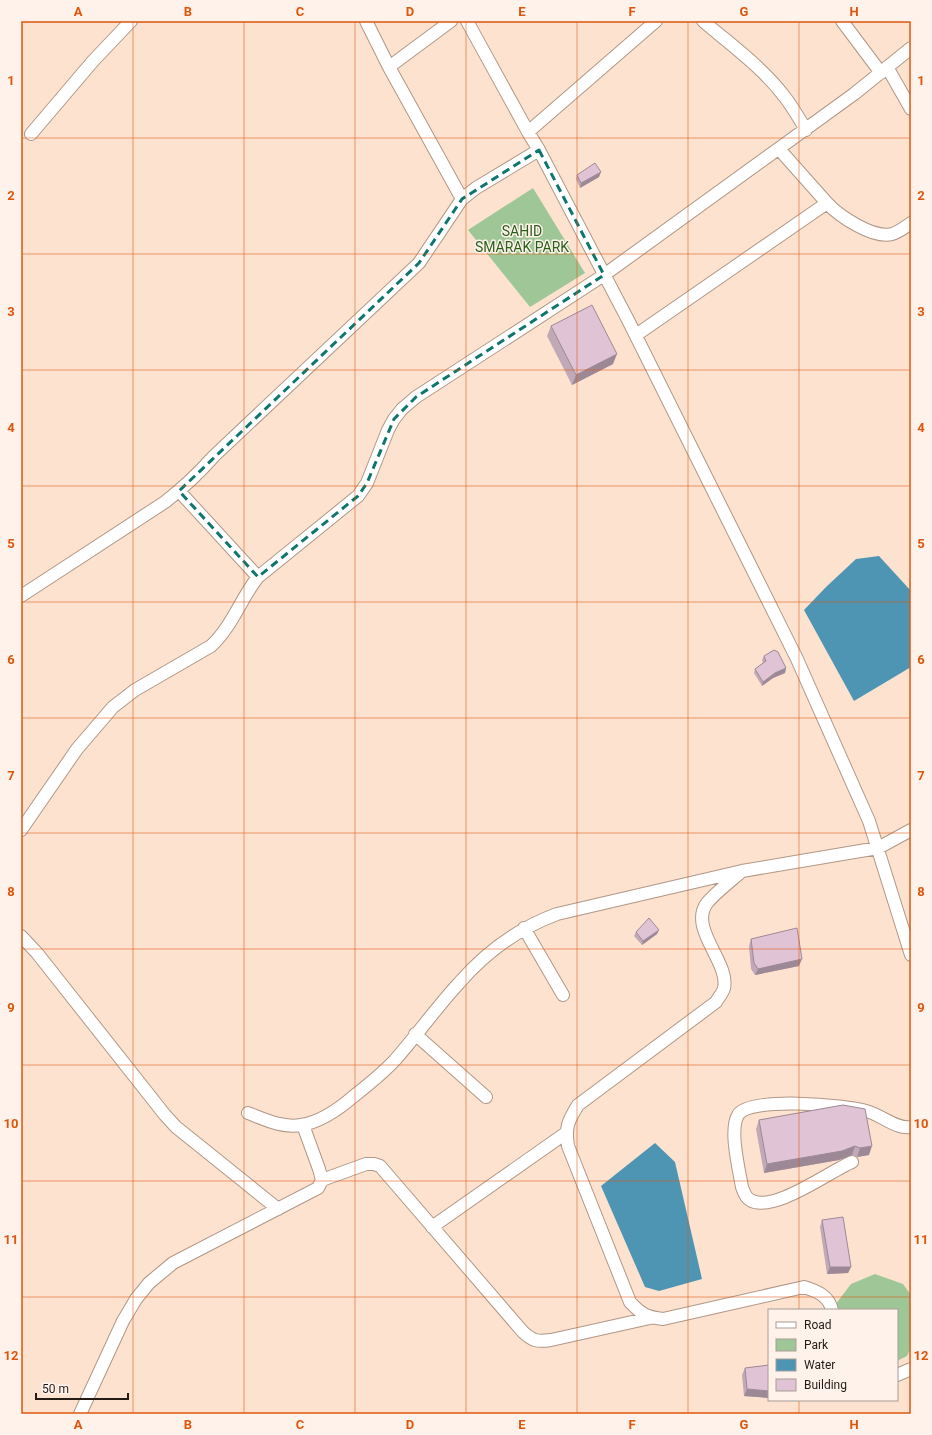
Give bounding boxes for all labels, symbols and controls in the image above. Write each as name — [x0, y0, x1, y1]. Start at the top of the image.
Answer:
text: A — [74, 4, 83, 19]
text: B — [184, 4, 192, 19]
text: C — [296, 4, 305, 19]
text: D — [406, 4, 414, 19]
text: E — [518, 4, 526, 19]
text: F — [628, 4, 636, 19]
text: G — [740, 4, 749, 19]
text: H — [849, 4, 859, 19]
text: 1 — [7, 73, 15, 88]
text: 1 — [917, 73, 925, 88]
text: 2 — [7, 188, 15, 203]
text: 2 — [917, 188, 925, 203]
park label: SAHID SMARAK PARK — [475, 223, 569, 255]
text: 3 — [7, 304, 15, 319]
text: 3 — [917, 304, 925, 319]
text: 4 — [7, 420, 15, 435]
text: 4 — [917, 420, 925, 435]
text: 5 — [7, 536, 15, 551]
text: 5 — [917, 536, 925, 551]
text: 6 — [7, 652, 15, 667]
text: 6 — [917, 652, 925, 667]
text: 7 — [7, 768, 15, 783]
text: 7 — [917, 768, 925, 783]
text: 8 — [7, 884, 15, 899]
text: 8 — [917, 884, 925, 899]
text: 9 — [7, 1000, 15, 1015]
text: 9 — [917, 1000, 925, 1015]
text: 10 — [4, 1116, 18, 1131]
text: 10 — [914, 1116, 928, 1131]
text: 11 — [4, 1232, 18, 1247]
text: 11 — [914, 1232, 928, 1247]
legend — [768, 1309, 898, 1401]
text: Road — [804, 1318, 832, 1332]
text: Park — [804, 1338, 829, 1352]
text: 12 — [4, 1348, 18, 1363]
text: 12 — [914, 1348, 928, 1363]
text: Water — [804, 1358, 835, 1372]
scale bar — [36, 1375, 128, 1401]
text: Building — [804, 1378, 847, 1392]
text: 50 m — [42, 1382, 69, 1396]
text: A — [74, 1417, 83, 1432]
text: B — [184, 1417, 192, 1432]
text: C — [296, 1417, 305, 1432]
text: D — [406, 1417, 414, 1432]
text: E — [518, 1417, 526, 1432]
text: F — [628, 1417, 636, 1432]
text: G — [740, 1417, 749, 1432]
text: H — [849, 1417, 859, 1432]

